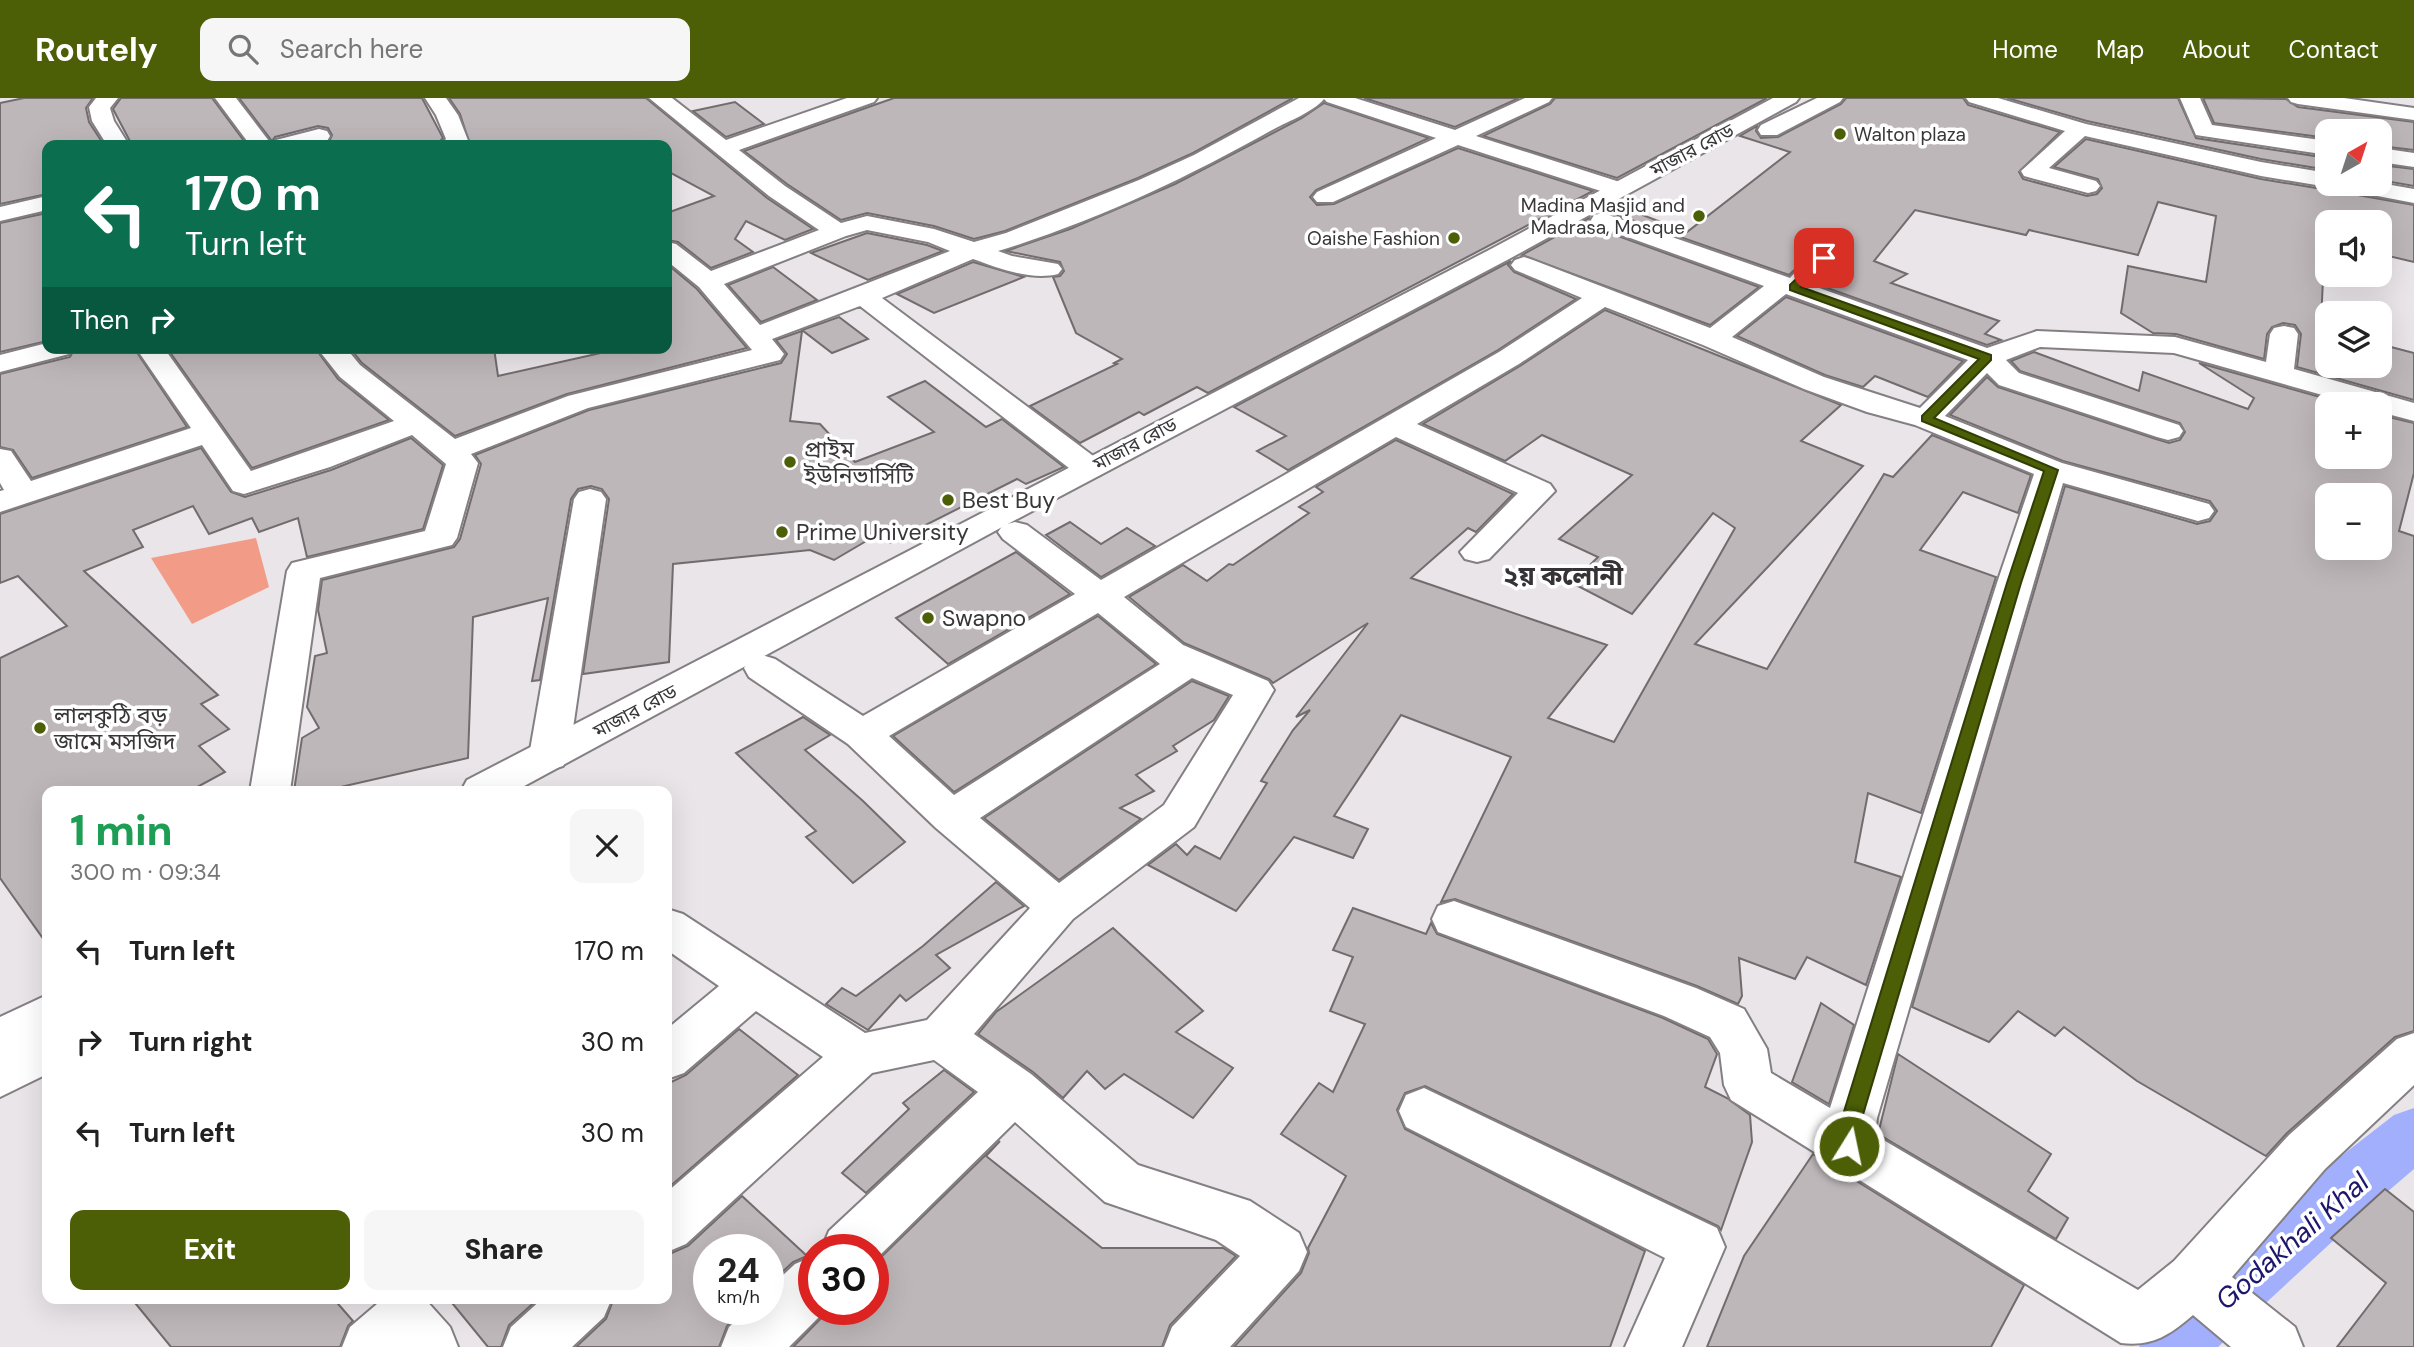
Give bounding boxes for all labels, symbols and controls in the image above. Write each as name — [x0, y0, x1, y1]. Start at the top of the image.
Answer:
search box — [200, 18, 690, 81]
text: Routely — [35, 28, 158, 71]
icon: search — [224, 30, 262, 68]
text: Search here — [280, 32, 423, 66]
text: Home — [1992, 34, 2058, 65]
text: Map — [2096, 34, 2144, 65]
text: About — [2182, 34, 2251, 65]
text: Contact — [2289, 34, 2379, 65]
street label: মাজার রোড — [1645, 117, 1739, 183]
north arrow — [2315, 119, 2392, 196]
map controls — [2315, 119, 2392, 560]
place label: Walton plaza — [1854, 122, 1966, 147]
marker: Walton plaza — [1832, 126, 1848, 142]
text: 170 m — [185, 161, 321, 225]
icon: left — [70, 168, 161, 259]
place label: Madina Masjid and Madrasa, Mosque — [1521, 193, 1685, 240]
marker: Madina Masjid and Madrasa, Mosque — [1691, 208, 1707, 224]
button: sound — [2315, 210, 2392, 287]
text: Turn left — [185, 223, 307, 265]
place label: Oaishe Fashion — [1307, 226, 1440, 251]
pin — [1794, 228, 1854, 288]
marker: Oaishe Fashion — [1446, 230, 1462, 246]
icon: arrive — [1805, 239, 1843, 277]
icon: right — [143, 301, 181, 339]
button: layers — [2315, 301, 2392, 378]
text: Then — [70, 303, 129, 337]
button: + — [2315, 392, 2392, 469]
street label: মাজার রোড — [1088, 411, 1182, 477]
place label: প্রাইম ইউনিভার্সিটি — [803, 434, 914, 490]
marker: প্রাইম ইউনিভার্সিটি — [782, 454, 798, 470]
button: − — [2315, 483, 2392, 560]
place label: Best Buy — [962, 485, 1055, 515]
marker: Best Buy — [940, 492, 956, 508]
place label: Prime University — [796, 517, 969, 547]
marker: Prime University — [774, 524, 790, 540]
district label: ২য় কলোনী — [1503, 559, 1624, 593]
place label: Swapno — [942, 603, 1026, 633]
marker: Swapno — [920, 610, 936, 626]
street label: মাজার রোড — [588, 678, 682, 744]
place label: লালকুঠি বড় জামে মসজিদ — [53, 700, 176, 756]
marker: লালকুঠি বড় জামে মসজিদ — [32, 720, 48, 736]
text: 1 min — [70, 803, 173, 858]
button: close — [570, 809, 644, 883]
text: 300 m · 09:34 — [70, 857, 221, 887]
icon: left — [70, 932, 108, 970]
text: Turn left — [129, 934, 236, 968]
text: 170 m — [575, 934, 644, 968]
icon: right — [70, 1023, 108, 1061]
text: Turn right — [129, 1025, 253, 1059]
text: 30 m — [581, 1025, 644, 1059]
position arrow — [1812, 1109, 1886, 1183]
icon: left — [70, 1114, 108, 1152]
text: Turn left — [129, 1116, 236, 1150]
text: 30 m — [581, 1116, 644, 1150]
water label: Godakhali Khal — [2207, 1164, 2377, 1318]
button: Exit — [70, 1210, 350, 1290]
button: Share — [364, 1210, 644, 1290]
speed limit sign: 30 — [798, 1234, 889, 1325]
text: 24 — [717, 1247, 760, 1293]
text: km/h — [717, 1285, 760, 1309]

